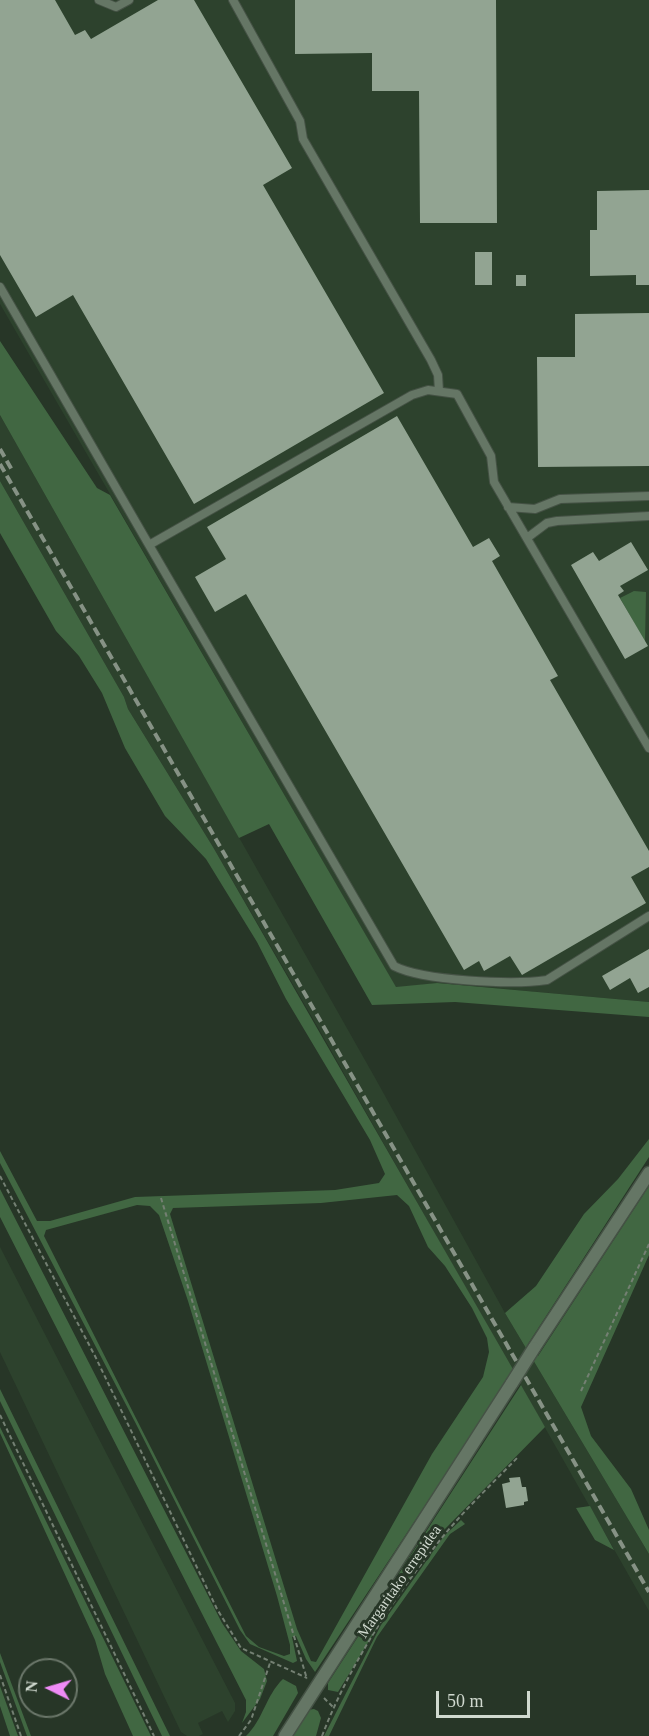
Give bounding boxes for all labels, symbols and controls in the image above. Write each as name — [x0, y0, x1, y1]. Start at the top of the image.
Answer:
street label: Margaritako errepidea — [354, 1522, 446, 1642]
north arrow — [18, 1658, 78, 1718]
scale bar — [439, 1679, 534, 1717]
text: N — [23, 1680, 41, 1693]
text: 50 m — [447, 1691, 484, 1711]

